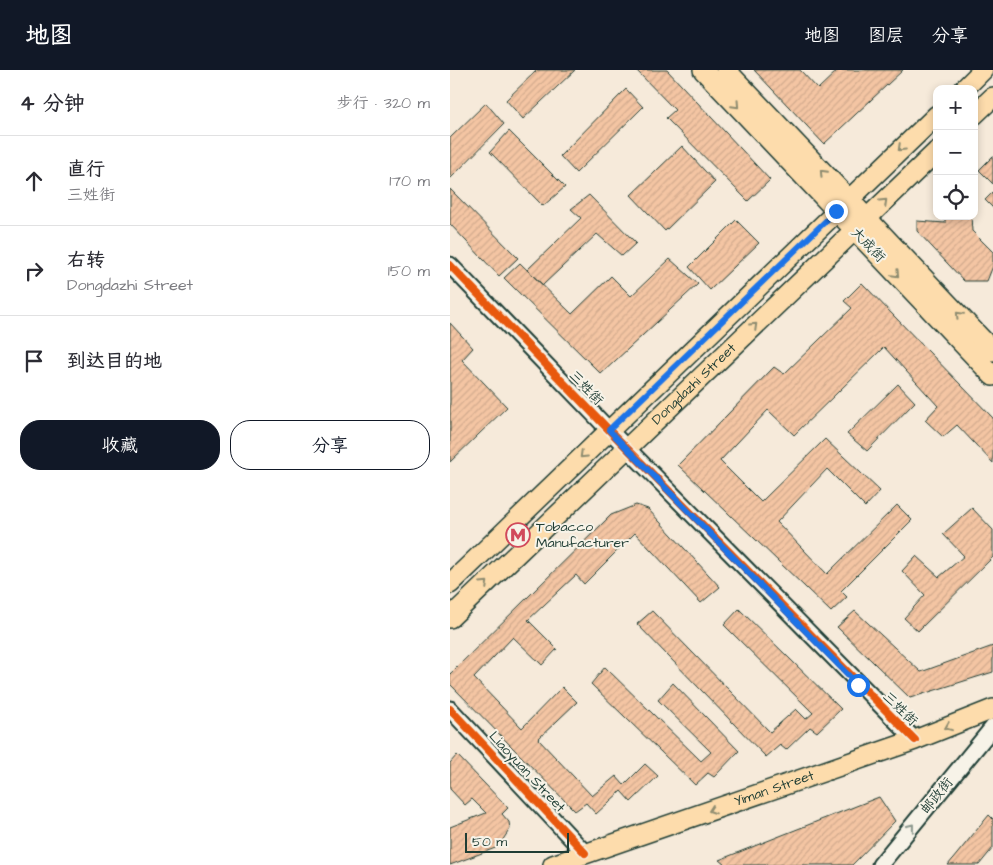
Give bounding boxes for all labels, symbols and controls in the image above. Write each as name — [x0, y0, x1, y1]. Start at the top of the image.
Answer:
text: 地图 — [25, 19, 73, 53]
text: 地图 — [804, 23, 840, 48]
text: 图层 — [868, 23, 904, 48]
text: 分享 — [932, 23, 968, 48]
map controls — [933, 85, 978, 220]
button: + — [933, 85, 978, 130]
text: 4 分钟 — [20, 89, 85, 118]
text: 步行 · 320 m — [337, 92, 430, 114]
one-way arrow — [730, 100, 739, 109]
button: − — [933, 130, 978, 175]
one-way arrow — [898, 142, 907, 151]
text: 直行 — [67, 156, 105, 183]
icon: ahead — [20, 167, 48, 195]
one-way arrow — [820, 169, 829, 178]
text: 170 m — [389, 170, 430, 192]
button: locate — [933, 175, 978, 220]
text: 三姓街 — [67, 184, 115, 206]
one-way arrow — [878, 199, 887, 208]
route end — [825, 200, 848, 223]
street label: 大成街 — [846, 223, 890, 267]
text: 右转 — [67, 247, 105, 274]
icon: right — [20, 257, 48, 285]
text: 150 m — [388, 260, 430, 282]
one-way arrow — [890, 268, 899, 277]
text: Dongdazhi Street — [67, 274, 193, 296]
one-way arrow — [956, 312, 965, 321]
one-way arrow — [748, 323, 757, 332]
street label: Dongdazhi Street — [647, 338, 741, 429]
icon: arrive — [20, 347, 48, 375]
text: 到达目的地 — [67, 348, 162, 375]
street label: 三姓街 — [564, 366, 608, 410]
button: 收藏 — [20, 420, 220, 470]
button: 分享 — [230, 420, 430, 470]
one-way arrow — [580, 449, 589, 458]
place label: Tobacco Manufacturer — [536, 517, 629, 553]
metro station icon: Tobacco Manufacturer — [505, 522, 531, 548]
one-way arrow — [479, 581, 488, 590]
route start — [847, 674, 870, 697]
street label: 三姓街 — [878, 687, 922, 731]
one-way arrow — [944, 721, 953, 731]
street label: Liaoyuan Street — [484, 727, 570, 817]
street label: Yiman Street — [731, 765, 817, 812]
street label: 邮政街 — [916, 773, 958, 819]
one-way arrow — [708, 804, 717, 814]
one-way arrow — [906, 824, 914, 833]
scale bar — [465, 830, 569, 853]
text: 50 m — [472, 832, 507, 852]

